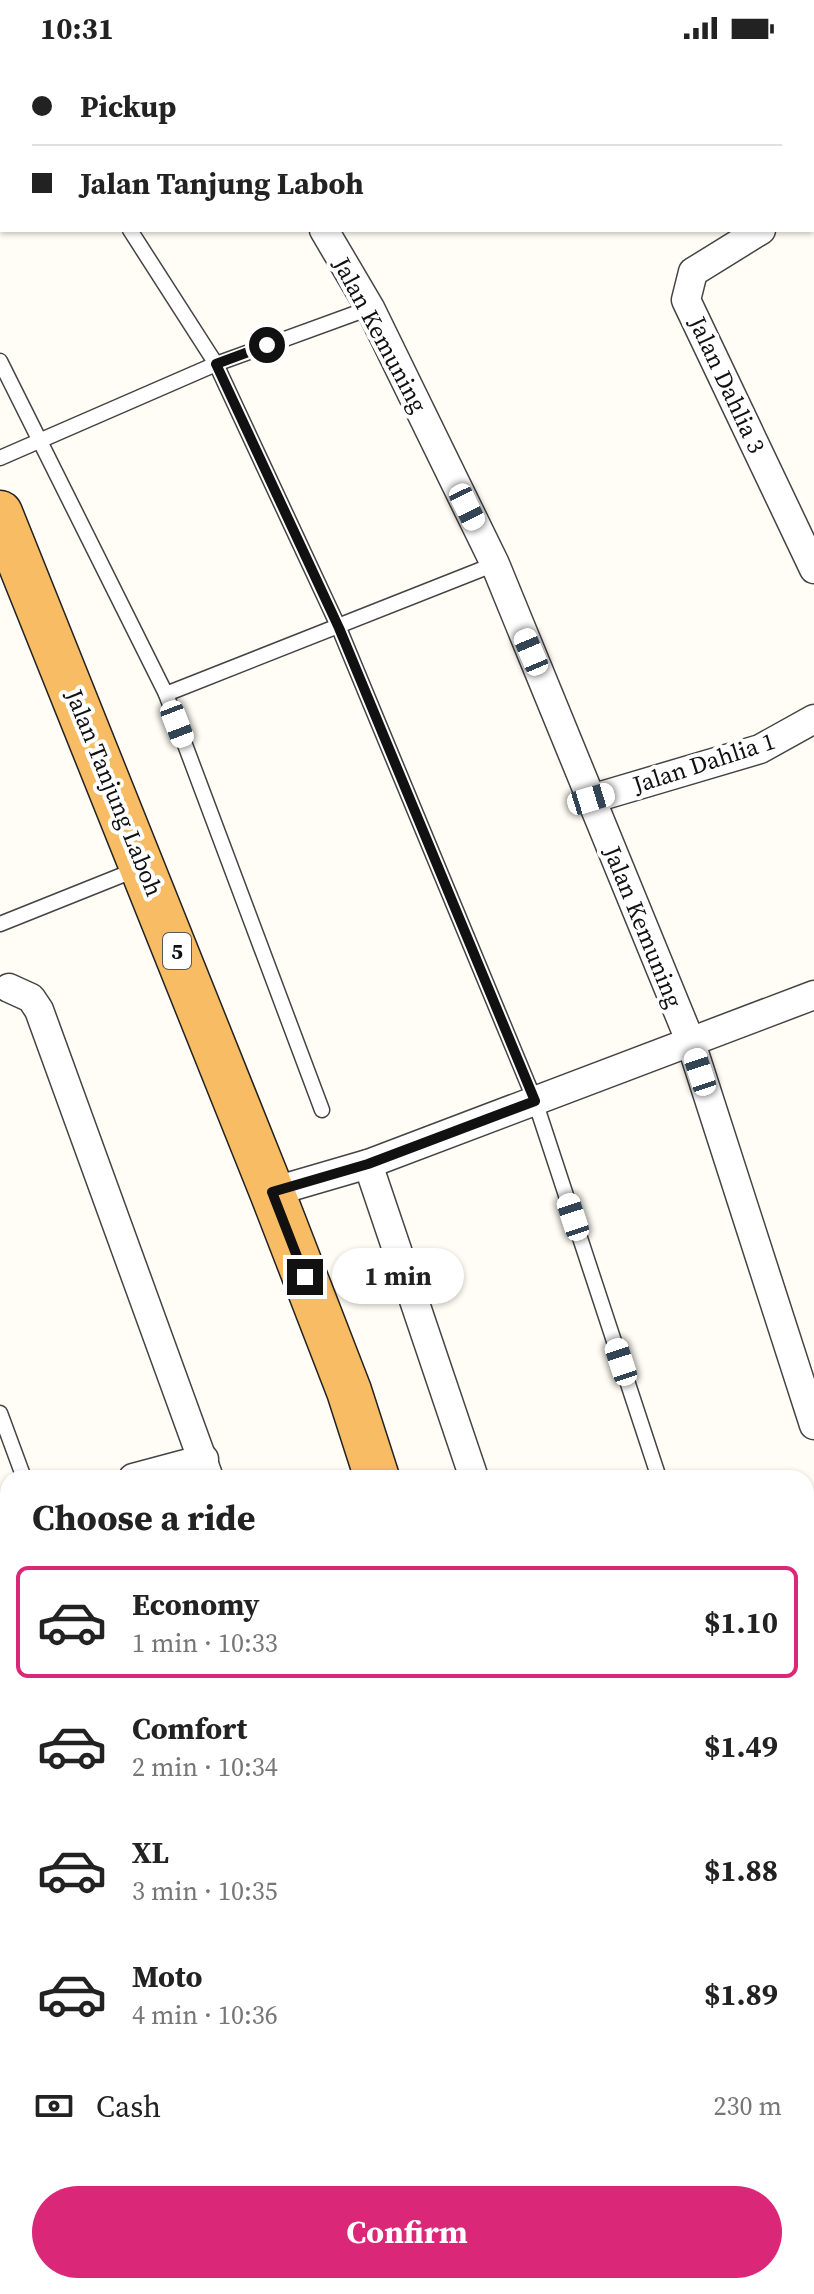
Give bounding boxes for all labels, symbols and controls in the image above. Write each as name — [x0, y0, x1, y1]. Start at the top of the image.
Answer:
text: 10:31 — [40, 8, 114, 49]
text: Pickup — [80, 86, 176, 127]
text: Jalan Tanjung Laboh — [80, 163, 364, 204]
street label: Jalan Kemuning — [325, 250, 435, 418]
street label: Jalan Dahlia 3 — [681, 310, 774, 459]
route start — [249, 327, 285, 363]
car — [446, 480, 488, 534]
car — [511, 625, 551, 679]
street label: Jalan Tanjung Laboh — [58, 684, 171, 901]
car — [157, 697, 197, 751]
street label: Jalan Dahlia 1 — [628, 724, 779, 801]
car — [565, 781, 617, 817]
street label: Jalan Kemuning — [596, 840, 691, 1013]
road number: 5 — [163, 933, 191, 969]
car — [681, 1045, 719, 1099]
car — [554, 1190, 592, 1244]
callout: 1 min — [333, 1249, 465, 1305]
text: 1 min — [364, 1258, 432, 1294]
route end — [287, 1259, 323, 1295]
car — [602, 1335, 640, 1389]
text: Choose a ride — [32, 1493, 255, 1542]
text: Economy — [132, 1584, 260, 1625]
icon: car — [36, 1586, 108, 1658]
text: $1.10 — [704, 1602, 778, 1643]
text: 1 min · 10:33 — [132, 1625, 278, 1661]
text: Comfort — [132, 1708, 247, 1749]
icon: car — [36, 1710, 108, 1782]
text: $1.49 — [704, 1726, 778, 1767]
text: 2 min · 10:34 — [132, 1749, 278, 1785]
text: XL — [132, 1832, 169, 1873]
icon: car — [36, 1834, 108, 1906]
text: $1.88 — [704, 1850, 778, 1891]
text: 3 min · 10:35 — [132, 1873, 278, 1909]
text: Moto — [132, 1956, 203, 1997]
icon: car — [36, 1958, 108, 2030]
text: $1.89 — [704, 1974, 778, 2015]
text: 4 min · 10:36 — [132, 1997, 278, 2033]
icon: cash — [32, 2084, 76, 2128]
text: Cash — [96, 2086, 161, 2127]
text: 230 m — [714, 2088, 782, 2124]
button: Confirm — [32, 2186, 782, 2278]

